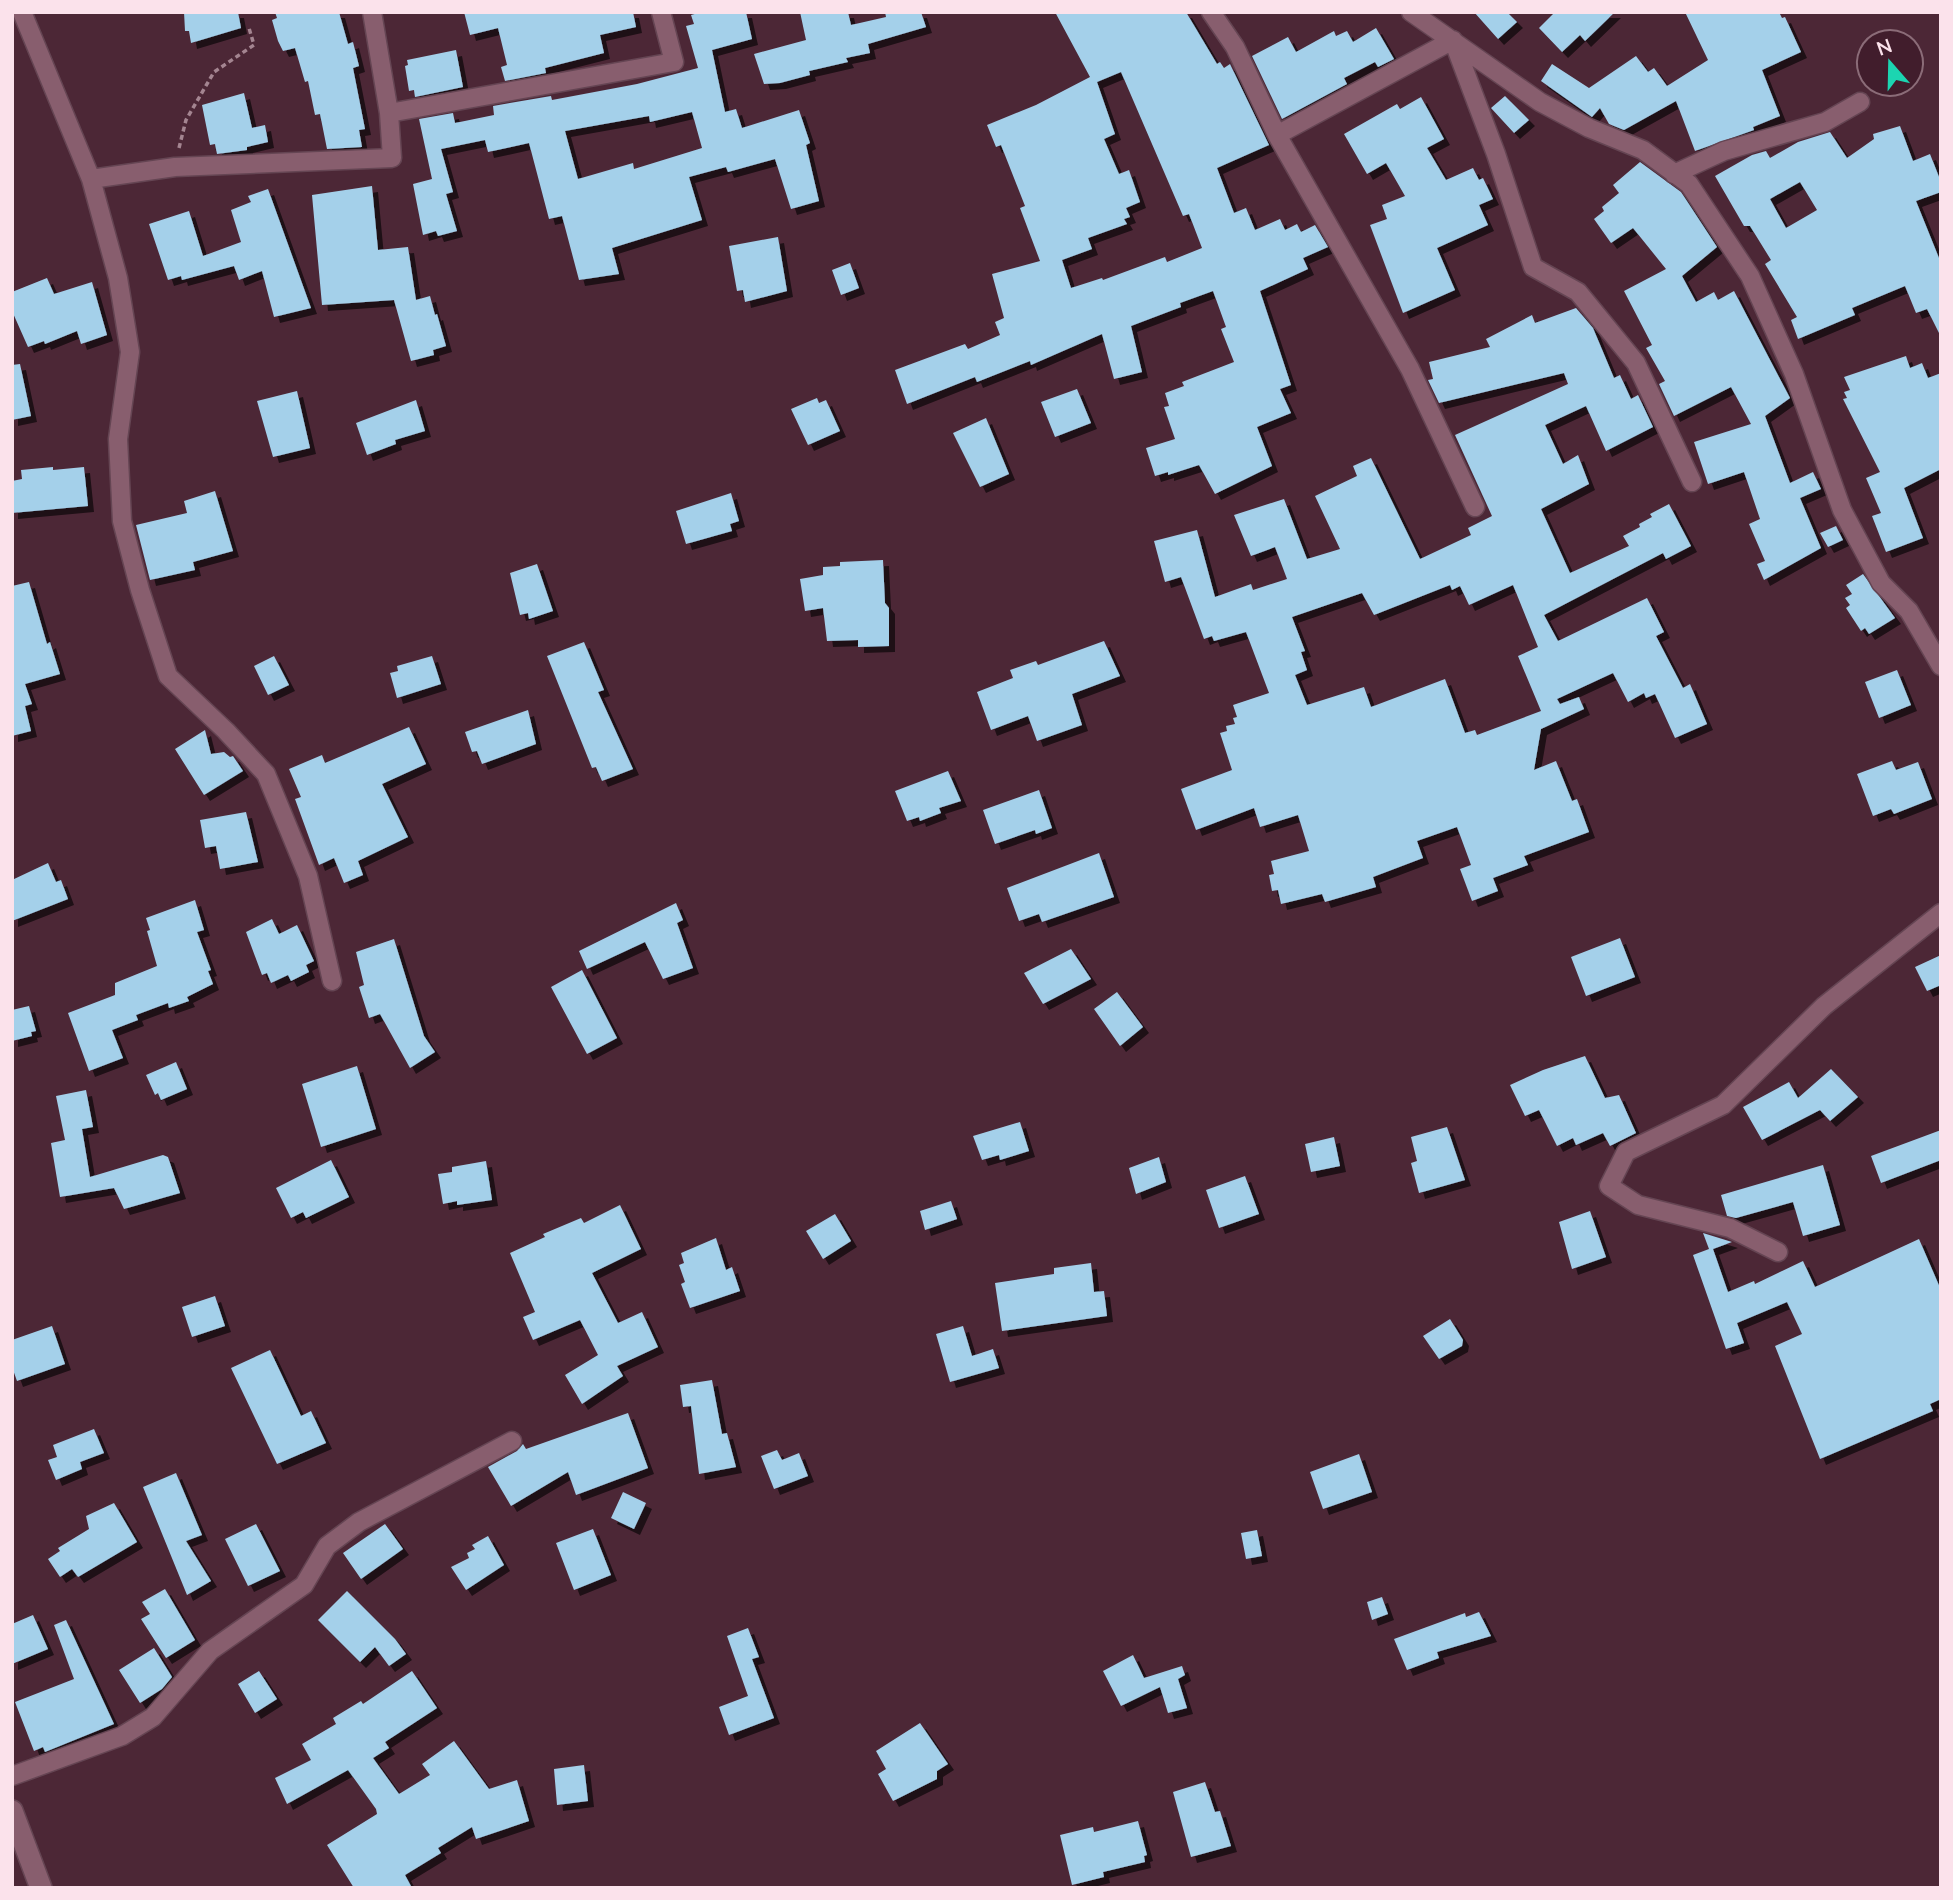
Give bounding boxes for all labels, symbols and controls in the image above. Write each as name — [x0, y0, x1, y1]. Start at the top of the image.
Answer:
north arrow — [1855, 28, 1925, 98]
text: N — [1873, 33, 1895, 60]

